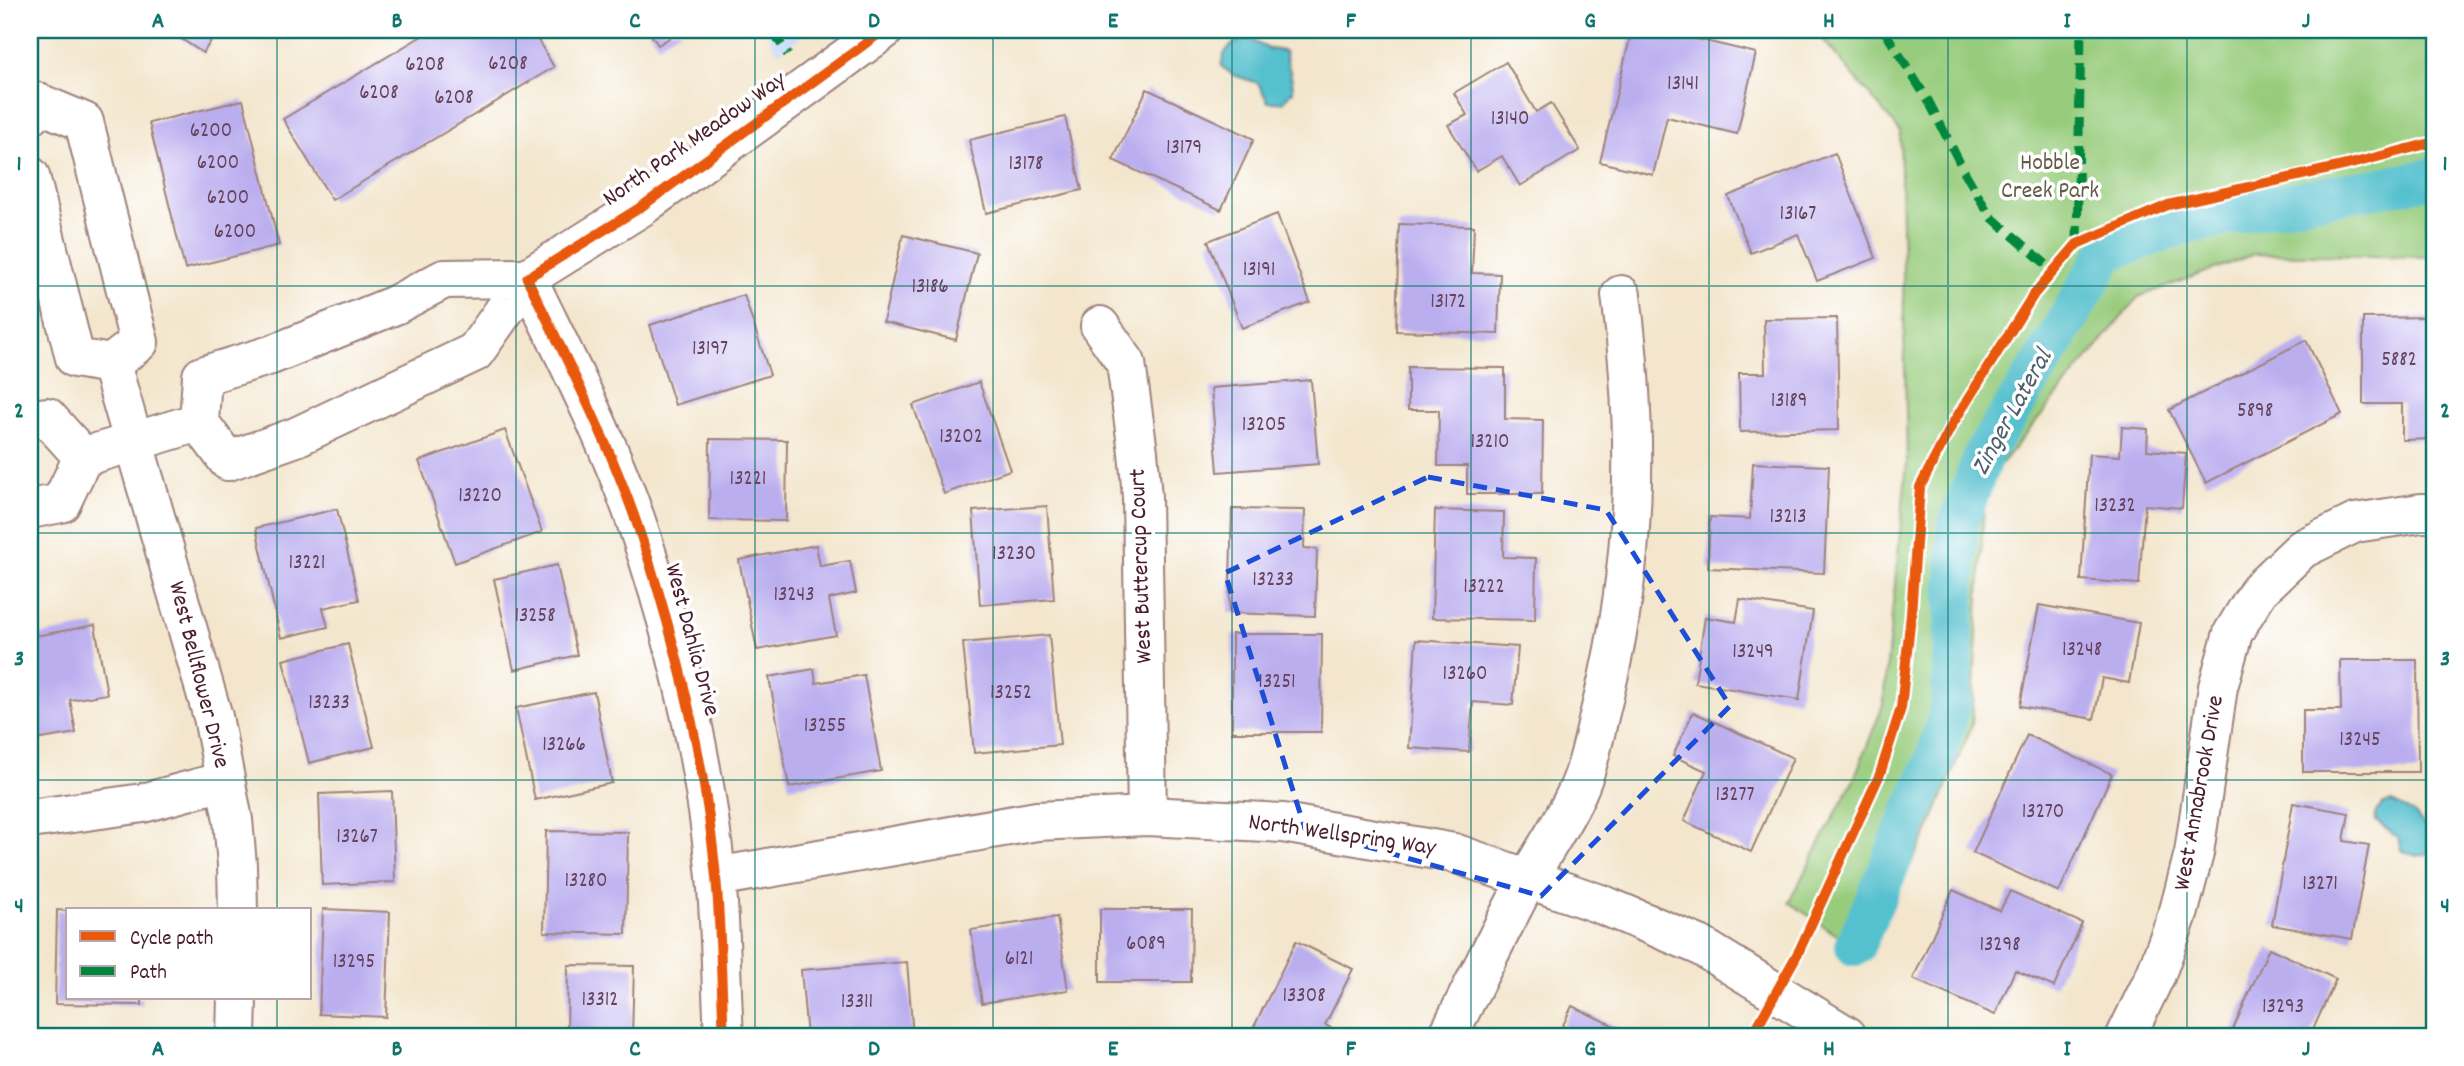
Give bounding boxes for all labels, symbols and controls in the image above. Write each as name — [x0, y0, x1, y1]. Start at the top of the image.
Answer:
text: A — [152, 6, 164, 39]
text: B — [392, 6, 403, 39]
text: C — [629, 6, 641, 39]
text: D — [868, 6, 880, 39]
text: E — [1108, 6, 1119, 39]
text: F — [1346, 6, 1357, 39]
text: G — [1584, 6, 1596, 39]
text: H — [1823, 6, 1835, 39]
text: I — [2063, 6, 2071, 39]
text: J — [2302, 6, 2310, 39]
house number: 6208 — [488, 50, 528, 80]
house number: 6208 — [405, 51, 445, 81]
street label: North Park Meadow Way — [596, 63, 795, 216]
house number: 13141 — [1667, 70, 1699, 100]
house number: 6208 — [359, 79, 399, 109]
house number: 6208 — [434, 84, 474, 114]
house number: 13140 — [1491, 105, 1529, 135]
house number: 6200 — [190, 117, 232, 147]
house number: 13179 — [1166, 134, 1202, 164]
park label: Hobble Creek Park — [2001, 147, 2099, 209]
text: 1 — [16, 149, 22, 182]
house number: 6200 — [197, 149, 239, 179]
text: 1 — [2442, 149, 2448, 182]
house number: 13178 — [1009, 150, 1044, 180]
house number: 6200 — [207, 184, 249, 214]
house number: 13167 — [1780, 200, 1816, 230]
house number: 6200 — [214, 218, 256, 248]
house number: 13191 — [1243, 256, 1275, 286]
house number: 13186 — [911, 273, 949, 303]
house number: 13172 — [1430, 288, 1466, 318]
house number: 13197 — [692, 335, 728, 365]
water label: Zinger Lateral — [1963, 342, 2064, 483]
house number: 5882 — [2381, 346, 2417, 376]
house number: 13189 — [1771, 387, 1807, 417]
text: 2 — [14, 396, 24, 429]
text: 2 — [2440, 396, 2450, 429]
house number: 5898 — [2237, 397, 2273, 427]
house number: 13205 — [1242, 411, 1286, 441]
house number: 13202 — [939, 423, 983, 453]
house number: 13210 — [1470, 428, 1510, 458]
house number: 13221 — [730, 465, 766, 495]
street label: West Buttercup Court — [1122, 468, 1162, 664]
house number: 13220 — [458, 482, 502, 512]
house number: 13232 — [2094, 492, 2136, 522]
house number: 13213 — [1769, 503, 1807, 533]
house number: 13230 — [992, 540, 1036, 570]
house number: 13221 — [289, 549, 325, 579]
street label: West Dahlia Drive — [654, 560, 728, 720]
house number: 13233 — [1252, 566, 1294, 596]
house number: 13222 — [1463, 573, 1505, 603]
street label: West Bellflower Drive — [158, 578, 238, 772]
house number: 13243 — [773, 581, 815, 611]
house number: 13258 — [514, 602, 556, 632]
house number: 13248 — [2062, 636, 2102, 666]
house number: 13249 — [1732, 638, 1774, 668]
text: 3 — [14, 644, 24, 677]
text: 3 — [2440, 644, 2450, 677]
house number: 13260 — [1443, 660, 1487, 690]
house number: 13251 — [1258, 668, 1296, 698]
house number: 13252 — [990, 679, 1032, 709]
house number: 13233 — [308, 689, 350, 719]
street label: West Annabrook Drive — [2166, 693, 2234, 893]
house number: 13255 — [804, 712, 846, 742]
house number: 13245 — [2339, 726, 2381, 756]
house number: 13266 — [542, 731, 586, 761]
house number: 13277 — [1715, 781, 1755, 811]
house number: 13270 — [2022, 798, 2064, 828]
street label: North Wellspring Way — [1246, 806, 1439, 866]
house number: 13267 — [336, 823, 378, 853]
house number: 13280 — [565, 867, 607, 897]
house number: 13271 — [2302, 870, 2338, 900]
text: 4 — [14, 891, 24, 924]
text: 4 — [2440, 891, 2450, 924]
legend — [66, 908, 312, 1000]
text: Cycle path — [130, 925, 213, 955]
house number: 6089 — [1126, 930, 1166, 960]
house number: 13298 — [1979, 931, 2021, 961]
house number: 6121 — [1005, 945, 1033, 975]
house number: 13295 — [333, 948, 375, 978]
text: Path — [130, 959, 167, 989]
house number: 13308 — [1282, 982, 1326, 1012]
house number: 13312 — [581, 986, 619, 1016]
house number: 13311 — [841, 988, 873, 1018]
house number: 13293 — [2262, 993, 2304, 1023]
text: A — [152, 1034, 164, 1066]
text: B — [392, 1034, 403, 1066]
text: C — [629, 1034, 641, 1066]
text: D — [868, 1034, 880, 1066]
text: E — [1108, 1034, 1119, 1066]
text: F — [1346, 1034, 1357, 1066]
text: G — [1584, 1034, 1596, 1066]
text: H — [1823, 1034, 1835, 1066]
text: I — [2063, 1034, 2071, 1066]
text: J — [2302, 1034, 2310, 1066]

